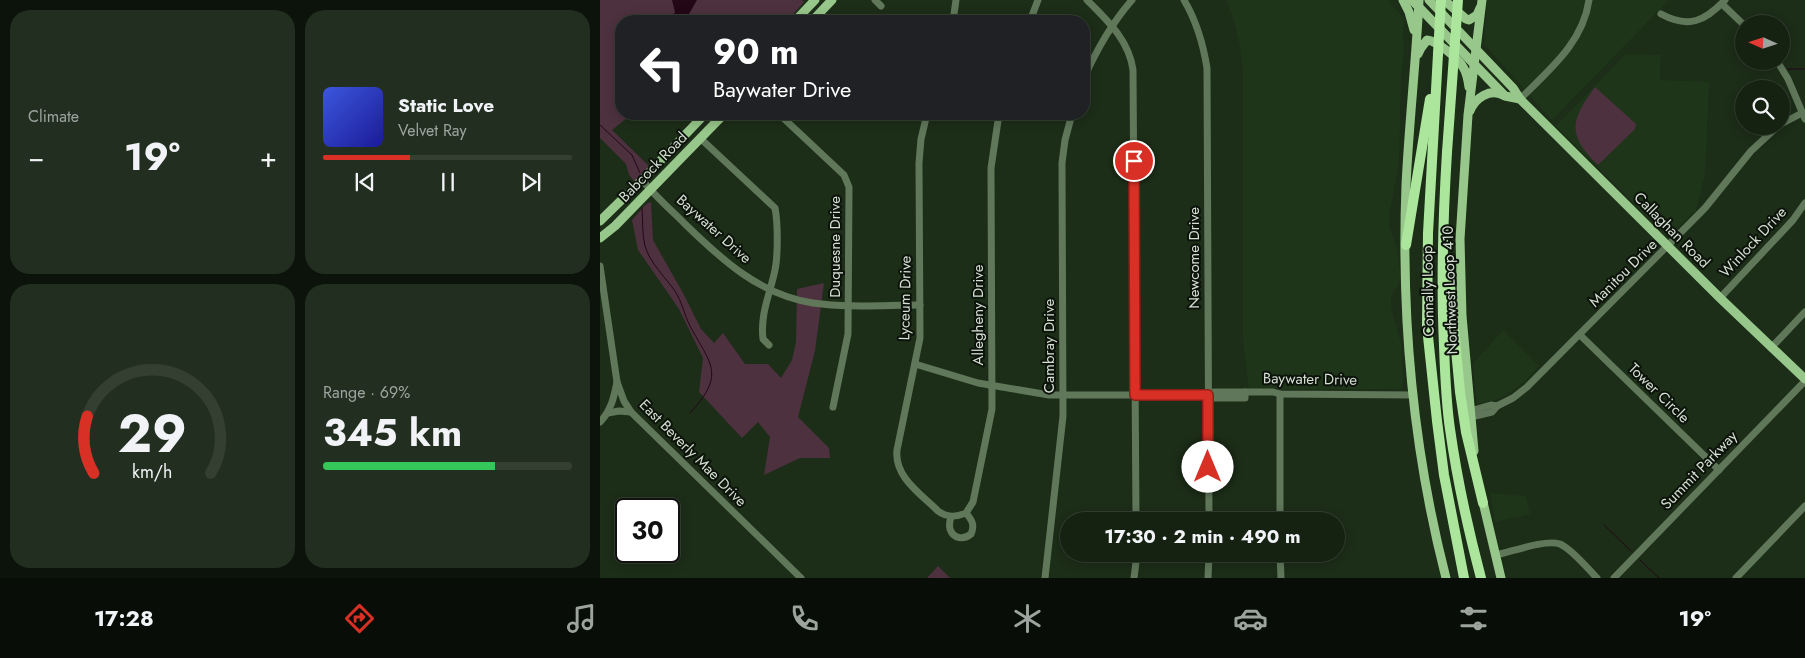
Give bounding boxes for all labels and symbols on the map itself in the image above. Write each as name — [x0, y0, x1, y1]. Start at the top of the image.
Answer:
north arrow — [1735, 15, 1790, 70]
street label: Babcock Road — [614, 127, 692, 207]
pin — [1113, 140, 1155, 182]
street label: Callaghan Road — [1629, 187, 1715, 273]
street label: Baywater Drive — [672, 189, 757, 269]
street label: Duquesne Drive — [824, 196, 846, 298]
street label: Winlock Drive — [1714, 201, 1792, 282]
street label: Newcome Drive — [1183, 207, 1205, 309]
street label: Northwest Loop 410 — [1437, 225, 1463, 355]
street label: Manitou Drive — [1584, 234, 1662, 312]
street label: Connally Loop — [1416, 245, 1440, 337]
street label: Lyceum Drive — [893, 255, 917, 341]
street label: Allegheny Drive — [967, 264, 989, 365]
street label: Cambray Drive — [1038, 298, 1060, 393]
street label: Tower Circle — [1623, 358, 1695, 428]
street label: Baywater Drive — [1263, 367, 1358, 391]
street label: East Beverly Mae Drive — [634, 394, 752, 512]
street label: Summit Parkway — [1656, 425, 1743, 514]
position arrow — [1181, 440, 1233, 492]
speed limit sign: 30 — [615, 498, 680, 563]

